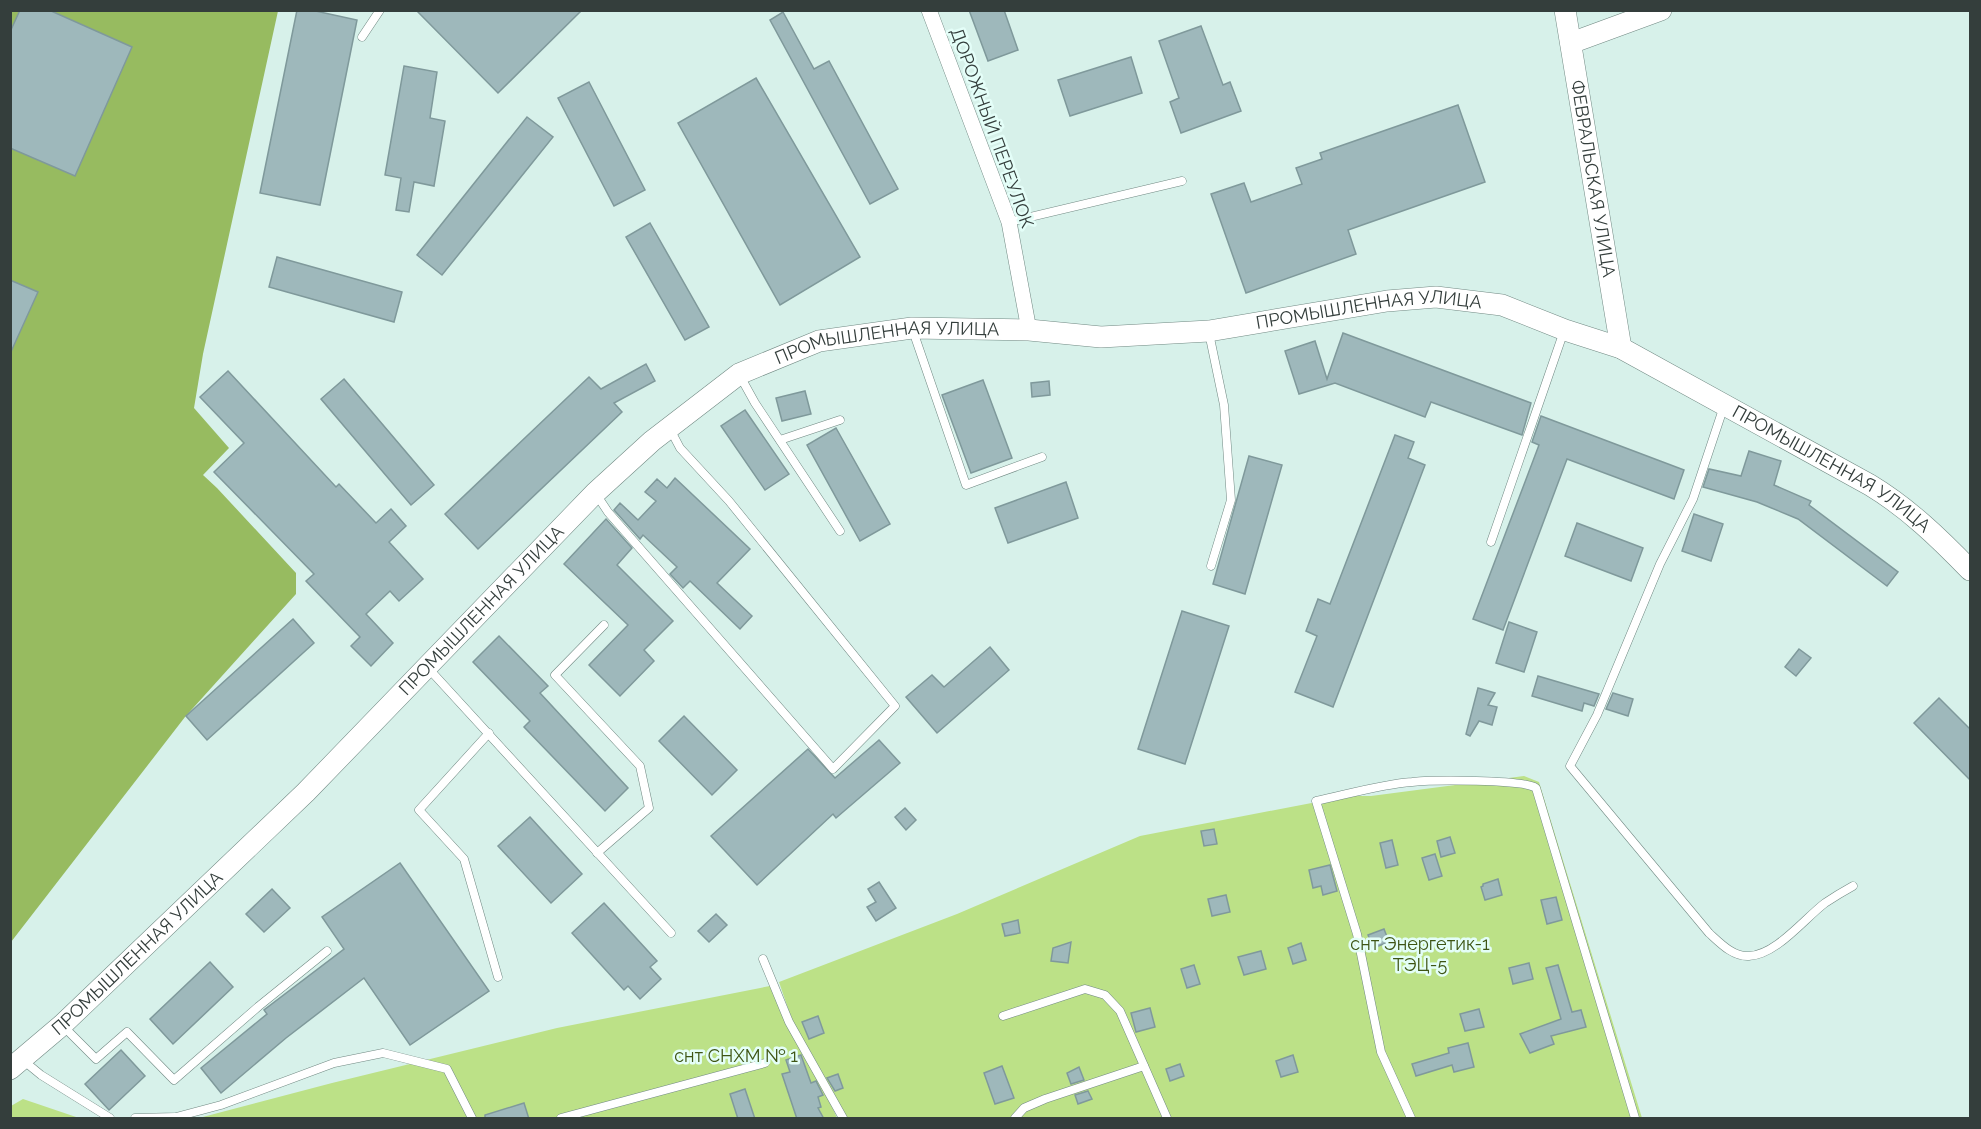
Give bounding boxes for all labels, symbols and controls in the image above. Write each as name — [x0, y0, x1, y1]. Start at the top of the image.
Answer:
street label: ДОРОЖНЫЙ ПЕРЕУЛОК — [946, 25, 1038, 231]
street label: ФЕВРАЛЬСКАЯ УЛИЦА — [1567, 79, 1620, 279]
street label: ПРОМЫШЛЕННАЯ УЛИЦА — [1254, 285, 1483, 333]
street label: ПРОМЫШЛЕННАЯ УЛИЦА — [772, 317, 999, 368]
street label: ПРОМЫШЛЕННАЯ УЛИЦА — [1729, 401, 1935, 536]
street label: ПРОМЫШЛЕННАЯ УЛИЦА — [394, 521, 568, 699]
street label: ПРОМЫШЛЕННАЯ УЛИЦА — [47, 867, 226, 1039]
park label: снт Энергетик-1 ТЭЦ-5 — [1350, 933, 1490, 975]
park label: снт СНХМ № 1 — [674, 1045, 798, 1066]

